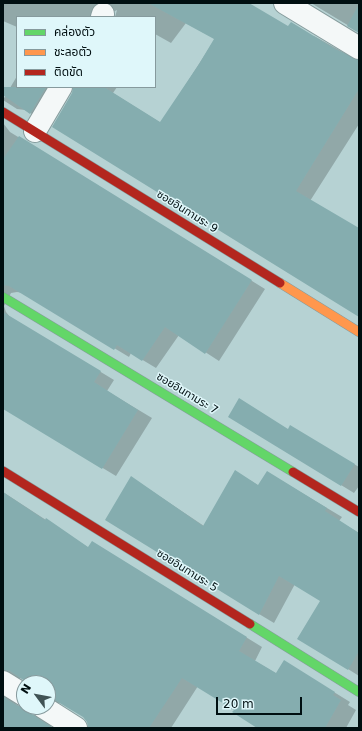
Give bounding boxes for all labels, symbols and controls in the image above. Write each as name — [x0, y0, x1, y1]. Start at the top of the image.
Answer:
legend — [16, 16, 156, 88]
text: คล่องตัว — [54, 25, 95, 39]
text: ชะลอตัว — [54, 45, 92, 59]
text: ติดขัด — [54, 65, 83, 79]
street label: ซอยอินทามระ 9 — [154, 188, 220, 236]
street label: ซอยอินทามระ 7 — [154, 370, 220, 418]
street label: ซอยอินทามระ 5 — [154, 547, 220, 595]
north arrow — [16, 675, 56, 715]
text: N — [18, 682, 34, 696]
scale bar — [218, 689, 304, 715]
text: 20 m — [223, 697, 254, 711]

